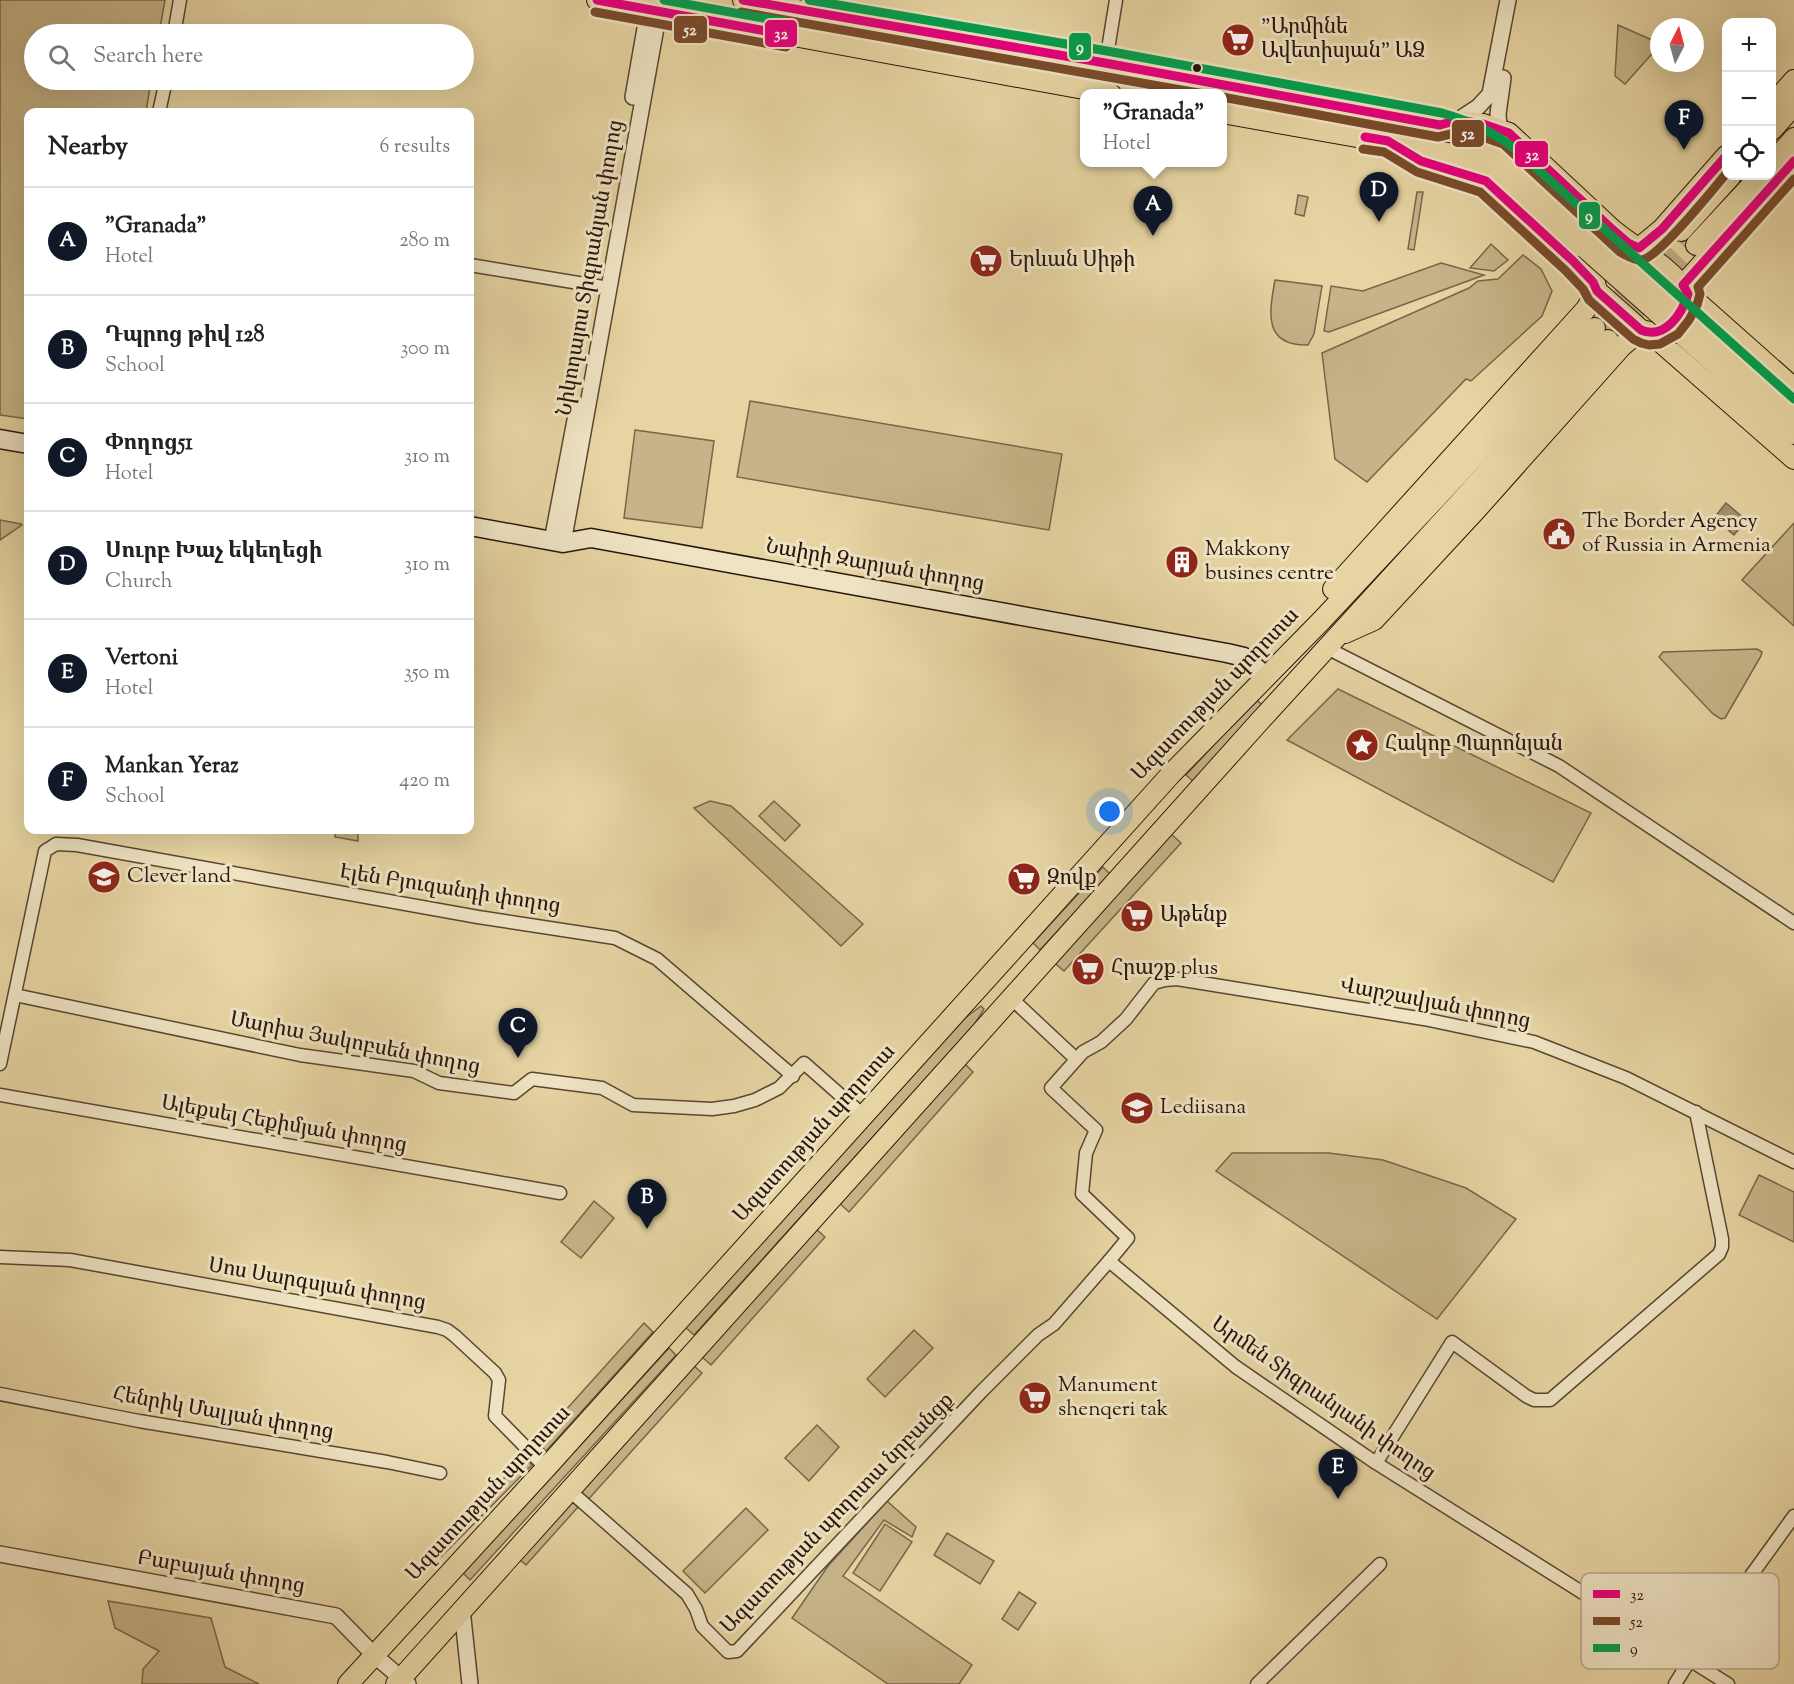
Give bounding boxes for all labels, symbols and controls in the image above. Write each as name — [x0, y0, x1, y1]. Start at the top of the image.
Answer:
place label: "Արմինե Ավետիսյան" ԱՁ — [1261, 13, 1425, 67]
line badge: 52 — [673, 15, 708, 44]
north arrow — [1650, 18, 1704, 72]
map controls — [1722, 18, 1776, 180]
button: + — [1722, 18, 1776, 72]
line badge: 32 — [764, 19, 798, 48]
text: 52 — [682, 20, 697, 43]
supermarket icon: "Արմինե Ավետիսյան" ԱՁ — [1220, 22, 1256, 58]
search box — [24, 24, 474, 90]
text: 32 — [774, 24, 788, 47]
line badge: 9 — [1068, 32, 1092, 61]
text: 9 — [1076, 37, 1084, 60]
icon: search — [45, 41, 78, 74]
text: Search here — [93, 41, 203, 73]
unlabelled marker — [1191, 62, 1203, 74]
button: − — [1722, 72, 1776, 126]
popup — [1080, 89, 1227, 167]
text: "Granada" — [1103, 98, 1204, 130]
pin: F — [1664, 100, 1704, 150]
street label: Նիկողայոս Տիգրանյան փողոց — [550, 118, 632, 418]
line badge: 52 — [1451, 119, 1485, 148]
text: 52 — [1460, 124, 1475, 147]
button: locate — [1722, 126, 1776, 180]
text: Nearby — [48, 129, 128, 166]
text: Hotel — [1103, 130, 1151, 159]
text: 6 results — [380, 133, 450, 162]
line badge: 32 — [1514, 140, 1549, 168]
text: 32 — [1525, 145, 1539, 168]
pin: D — [1360, 172, 1398, 222]
pin: A — [1134, 186, 1172, 236]
line badge: 9 — [1578, 201, 1601, 230]
text: 9 — [1585, 206, 1593, 229]
text: "Granada" — [105, 211, 207, 243]
text: A — [59, 227, 76, 256]
text: 280 m — [399, 227, 450, 256]
text: Hotel — [105, 243, 153, 272]
supermarket icon: Երևան Սիթի — [968, 243, 1004, 279]
place label: Երևան Սիթի — [1009, 246, 1135, 276]
text: Դպրոց թիվ 128 — [105, 320, 265, 352]
text: B — [61, 335, 74, 364]
text: 300 m — [400, 335, 450, 364]
text: School — [105, 352, 165, 381]
text: Փողոց51 — [105, 428, 193, 460]
text: C — [59, 443, 76, 472]
text: 310 m — [404, 443, 450, 472]
text: Hotel — [105, 460, 153, 489]
place label: The Border Agency of Russia in Armenia — [1582, 507, 1771, 561]
public building icon: The Border Agency of Russia in Armenia — [1541, 516, 1577, 552]
street label: Նաիրի Զարյան փողոց — [763, 532, 987, 600]
place label: Makkony busines centre — [1205, 535, 1334, 589]
text: Սուրբ Խաչ եկեղեցի — [105, 536, 322, 568]
building icon: Makkony busines centre — [1164, 544, 1200, 580]
text: D — [60, 551, 75, 580]
text: 310 m — [404, 551, 450, 580]
text: Church — [105, 568, 172, 597]
street label: Ազատության պողոտա — [1125, 602, 1307, 788]
text: Vertoni — [105, 643, 178, 675]
text: E — [61, 659, 74, 688]
text: 350 m — [404, 659, 450, 688]
text: Hotel — [105, 675, 153, 704]
place icon: Հակոբ Պարոնյան — [1344, 727, 1380, 763]
place label: Հակոբ Պարոնյան — [1385, 730, 1563, 760]
text: Mankan Yeraz — [105, 751, 239, 783]
text: F — [62, 767, 73, 796]
text: 420 m — [399, 767, 450, 796]
text: School — [105, 783, 165, 812]
your location — [1095, 797, 1124, 826]
street label: Էլեն Բյուզանդի փողոց — [337, 858, 563, 922]
school or university icon: Clever land — [86, 859, 122, 895]
supermarket icon: Զովք — [1006, 861, 1042, 897]
place label: Clever land — [127, 862, 231, 892]
place label: Զովք — [1047, 864, 1097, 894]
supermarket icon: Աթենք — [1119, 898, 1155, 934]
place label: Աթենք — [1160, 901, 1228, 931]
supermarket icon: Հրաշք plus — [1070, 951, 1106, 987]
place label: Հրաշք plus — [1111, 954, 1218, 984]
street label: Վարշավյան փողոց — [1337, 971, 1533, 1037]
street label: Մարիա Յակոբսեն փողոց — [227, 1005, 483, 1083]
pin: C — [498, 1008, 538, 1058]
street label: Ազատության պողոտա — [727, 1039, 903, 1229]
street label: Ալեքսեյ Հեքիմյան փողոց — [159, 1089, 409, 1161]
school or university icon: Lediisana — [1119, 1090, 1155, 1126]
place label: Lediisana — [1160, 1093, 1247, 1123]
pin: B — [628, 1180, 666, 1229]
street label: Սոս Սարգսյան փողոց — [206, 1251, 428, 1319]
street label: Արմեն Տիգրանյանի փողոց — [1205, 1310, 1441, 1488]
place label: Manument shenqeri tak — [1058, 1371, 1169, 1425]
street label: Հենրիկ Մալյան փողոց — [110, 1380, 336, 1448]
supermarket icon: Manument shenqeri tak — [1017, 1380, 1053, 1416]
street label: Ազատության պողոտա նրբանցք — [714, 1387, 962, 1641]
street label: Ազատության պողոտա — [400, 1400, 578, 1588]
pin: E — [1318, 1450, 1358, 1499]
street label: Բաբայան փողոց — [135, 1543, 307, 1603]
legend — [1581, 1573, 1779, 1669]
text: 32 — [1630, 1585, 1644, 1608]
text: 52 — [1629, 1612, 1643, 1635]
text: 9 — [1630, 1639, 1638, 1662]

